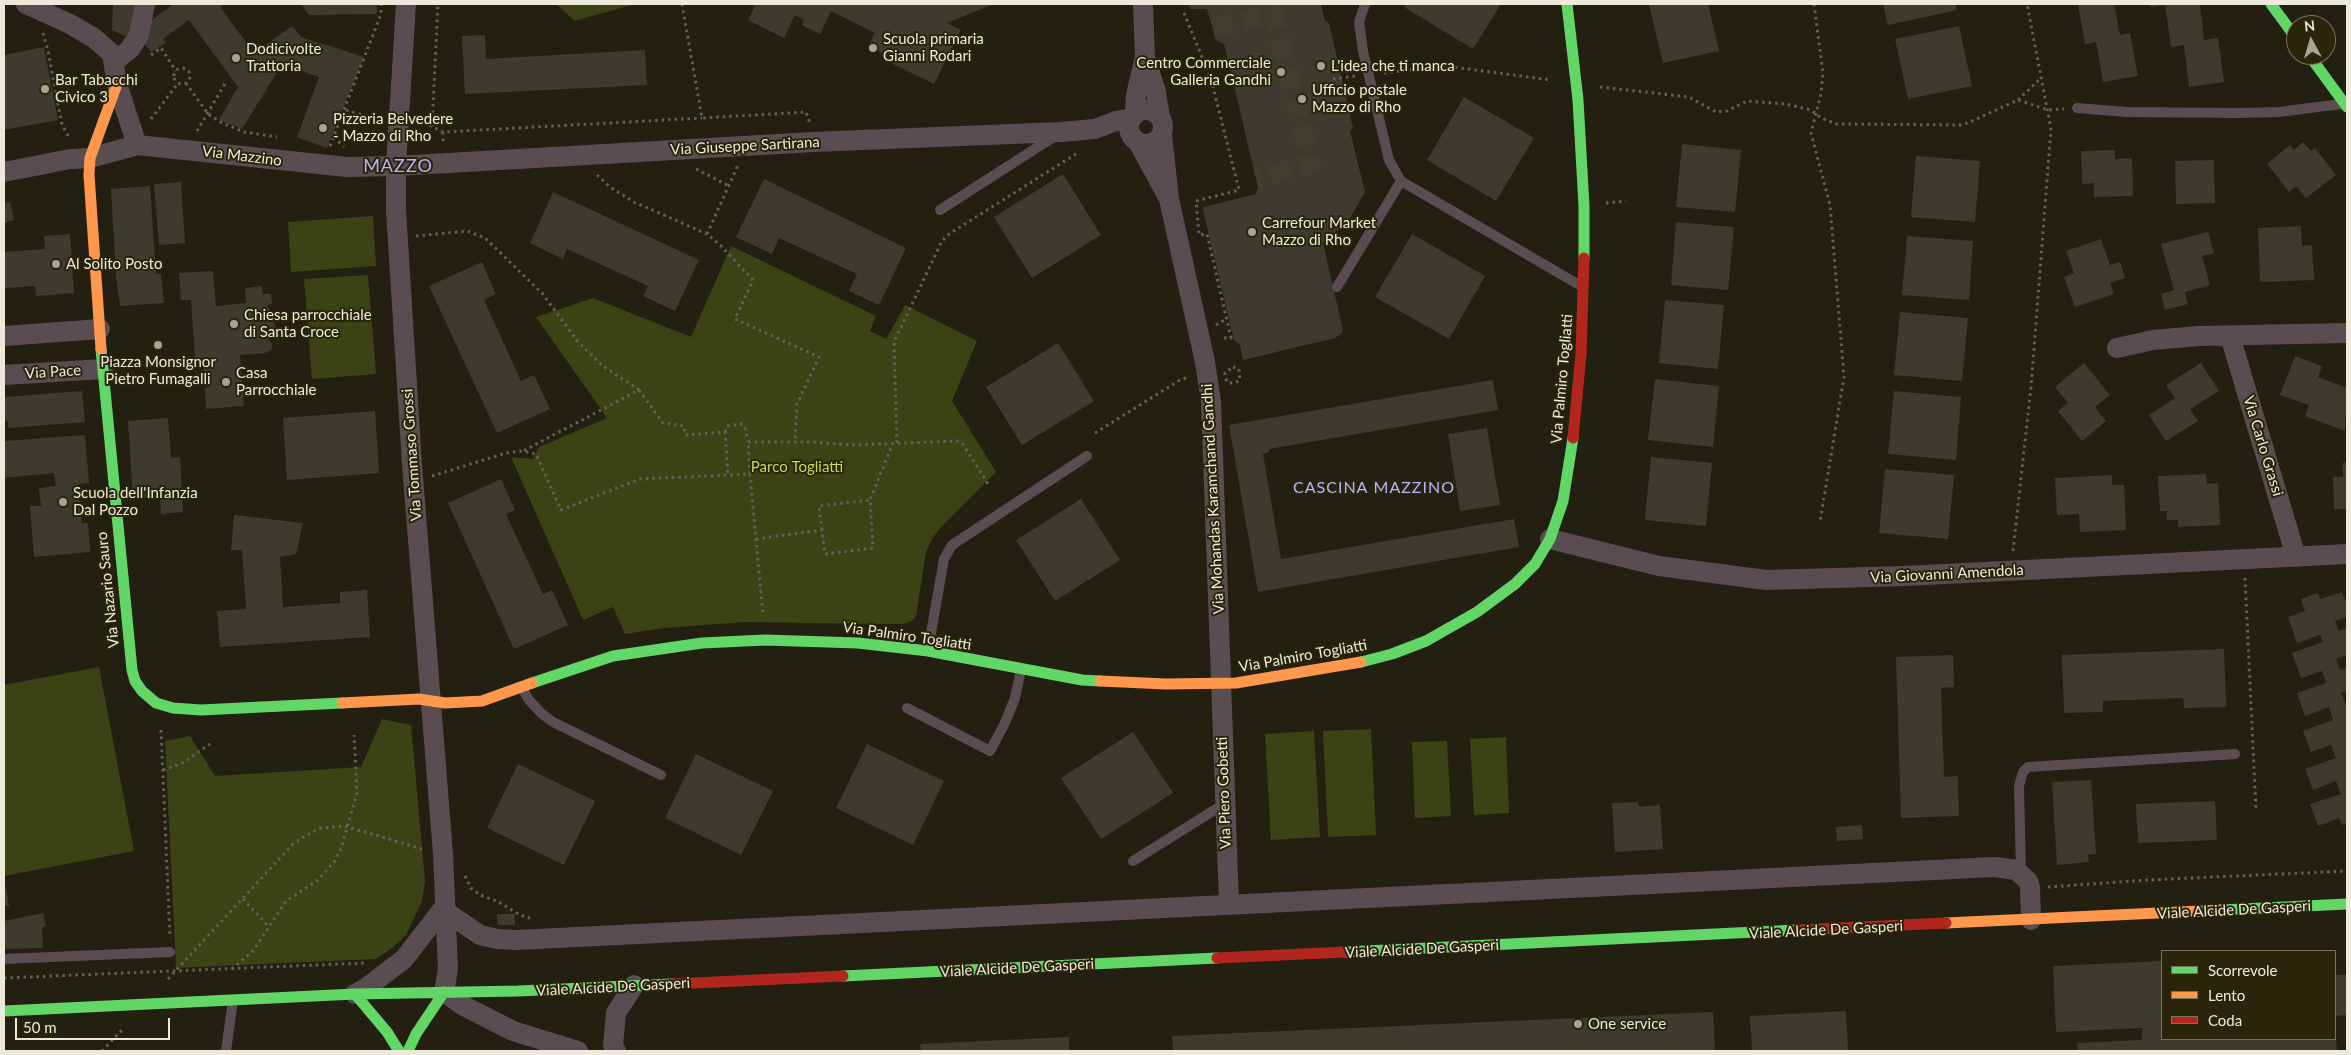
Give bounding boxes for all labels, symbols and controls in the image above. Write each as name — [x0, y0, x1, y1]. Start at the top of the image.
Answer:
north arrow — [2286, 15, 2336, 65]
text: N — [2303, 17, 2316, 35]
place label: Scuola primaria Gianni Rodari — [883, 30, 984, 65]
place label: Dodicivolte Trattoria — [246, 40, 321, 75]
marker: Scuola primaria Gianni Rodari — [867, 42, 879, 54]
marker: Dodicivolte Trattoria — [230, 52, 242, 64]
place label: Centro Commerciale Galleria Gandhi — [1136, 54, 1271, 89]
place label: L'idea che ti manca — [1331, 57, 1455, 75]
marker: L'idea che ti manca — [1315, 60, 1327, 72]
marker: Centro Commerciale Galleria Gandhi — [1275, 66, 1287, 78]
place label: Bar Tabacchi Civico 3 — [55, 71, 138, 106]
place label: Ufficio postale Mazzo di Rho — [1312, 81, 1407, 116]
marker: Bar Tabacchi Civico 3 — [39, 83, 51, 95]
marker: Ufficio postale Mazzo di Rho — [1296, 93, 1308, 105]
place label: Pizzeria Belvedere - Mazzo di Rho — [333, 110, 453, 145]
marker: Pizzeria Belvedere - Mazzo di Rho — [317, 122, 329, 134]
street label: Via Giuseppe Sartirana — [670, 133, 820, 159]
street label: Via Mazzino — [201, 142, 283, 170]
district label: MAZZO — [363, 155, 433, 177]
place label: Carrefour Market Mazzo di Rho — [1262, 214, 1376, 249]
marker: Carrefour Market Mazzo di Rho — [1246, 226, 1258, 238]
place label: Al Solito Posto — [66, 255, 162, 273]
marker: Al Solito Posto — [50, 258, 62, 270]
place label: Chiesa parrocchiale di Santa Croce — [244, 306, 372, 341]
street label: Via Palmiro Togliatti — [1547, 313, 1577, 445]
marker: Chiesa parrocchiale di Santa Croce — [228, 318, 240, 330]
marker: Piazza Monsignor Pietro Fumagalli — [152, 339, 164, 351]
place label: Piazza Monsignor Pietro Fumagalli — [100, 353, 216, 388]
street label: Via Pace — [24, 361, 82, 383]
place label: Casa Parrocchiale — [236, 364, 316, 399]
marker: Casa Parrocchiale — [220, 376, 232, 388]
street label: Via Mohandas Karamchand Gandhi — [1198, 383, 1228, 615]
street label: Via Tommaso Grossi — [398, 388, 426, 522]
street label: Via Carlo Grassi — [2239, 394, 2287, 498]
park label: Parco Togliatti — [751, 458, 843, 476]
district label: CASCINA MAZZINO — [1291, 478, 1457, 498]
place label: Scuola dell'Infanzia Dal Pozzo — [73, 484, 198, 519]
marker: Scuola dell'Infanzia Dal Pozzo — [57, 496, 69, 508]
street label: Via Nazario Sauro — [93, 531, 123, 649]
street label: Via Giovanni Amendola — [1870, 561, 2024, 587]
street label: Via Palmiro Togliatti — [841, 618, 973, 654]
street label: Via Palmiro Togliatti — [1237, 636, 1369, 676]
street label: Via Piero Gobetti — [1213, 736, 1235, 850]
street label: Viale Alcide De Gasperi — [2156, 897, 2312, 923]
street label: Viale Alcide De Gasperi — [1748, 917, 1904, 943]
street label: Viale Alcide De Gasperi — [1344, 936, 1500, 962]
legend — [2161, 950, 2336, 1040]
street label: Viale Alcide De Gasperi — [939, 955, 1095, 981]
text: Scorrevole — [2208, 961, 2278, 979]
street label: Viale Alcide De Gasperi — [535, 974, 691, 1000]
text: Lento — [2208, 986, 2245, 1004]
scale bar — [18, 1008, 172, 1040]
text: Coda — [2208, 1011, 2242, 1029]
place label: One service — [1588, 1015, 1666, 1033]
text: 50 m — [23, 1018, 57, 1036]
marker: One service — [1572, 1018, 1584, 1030]

